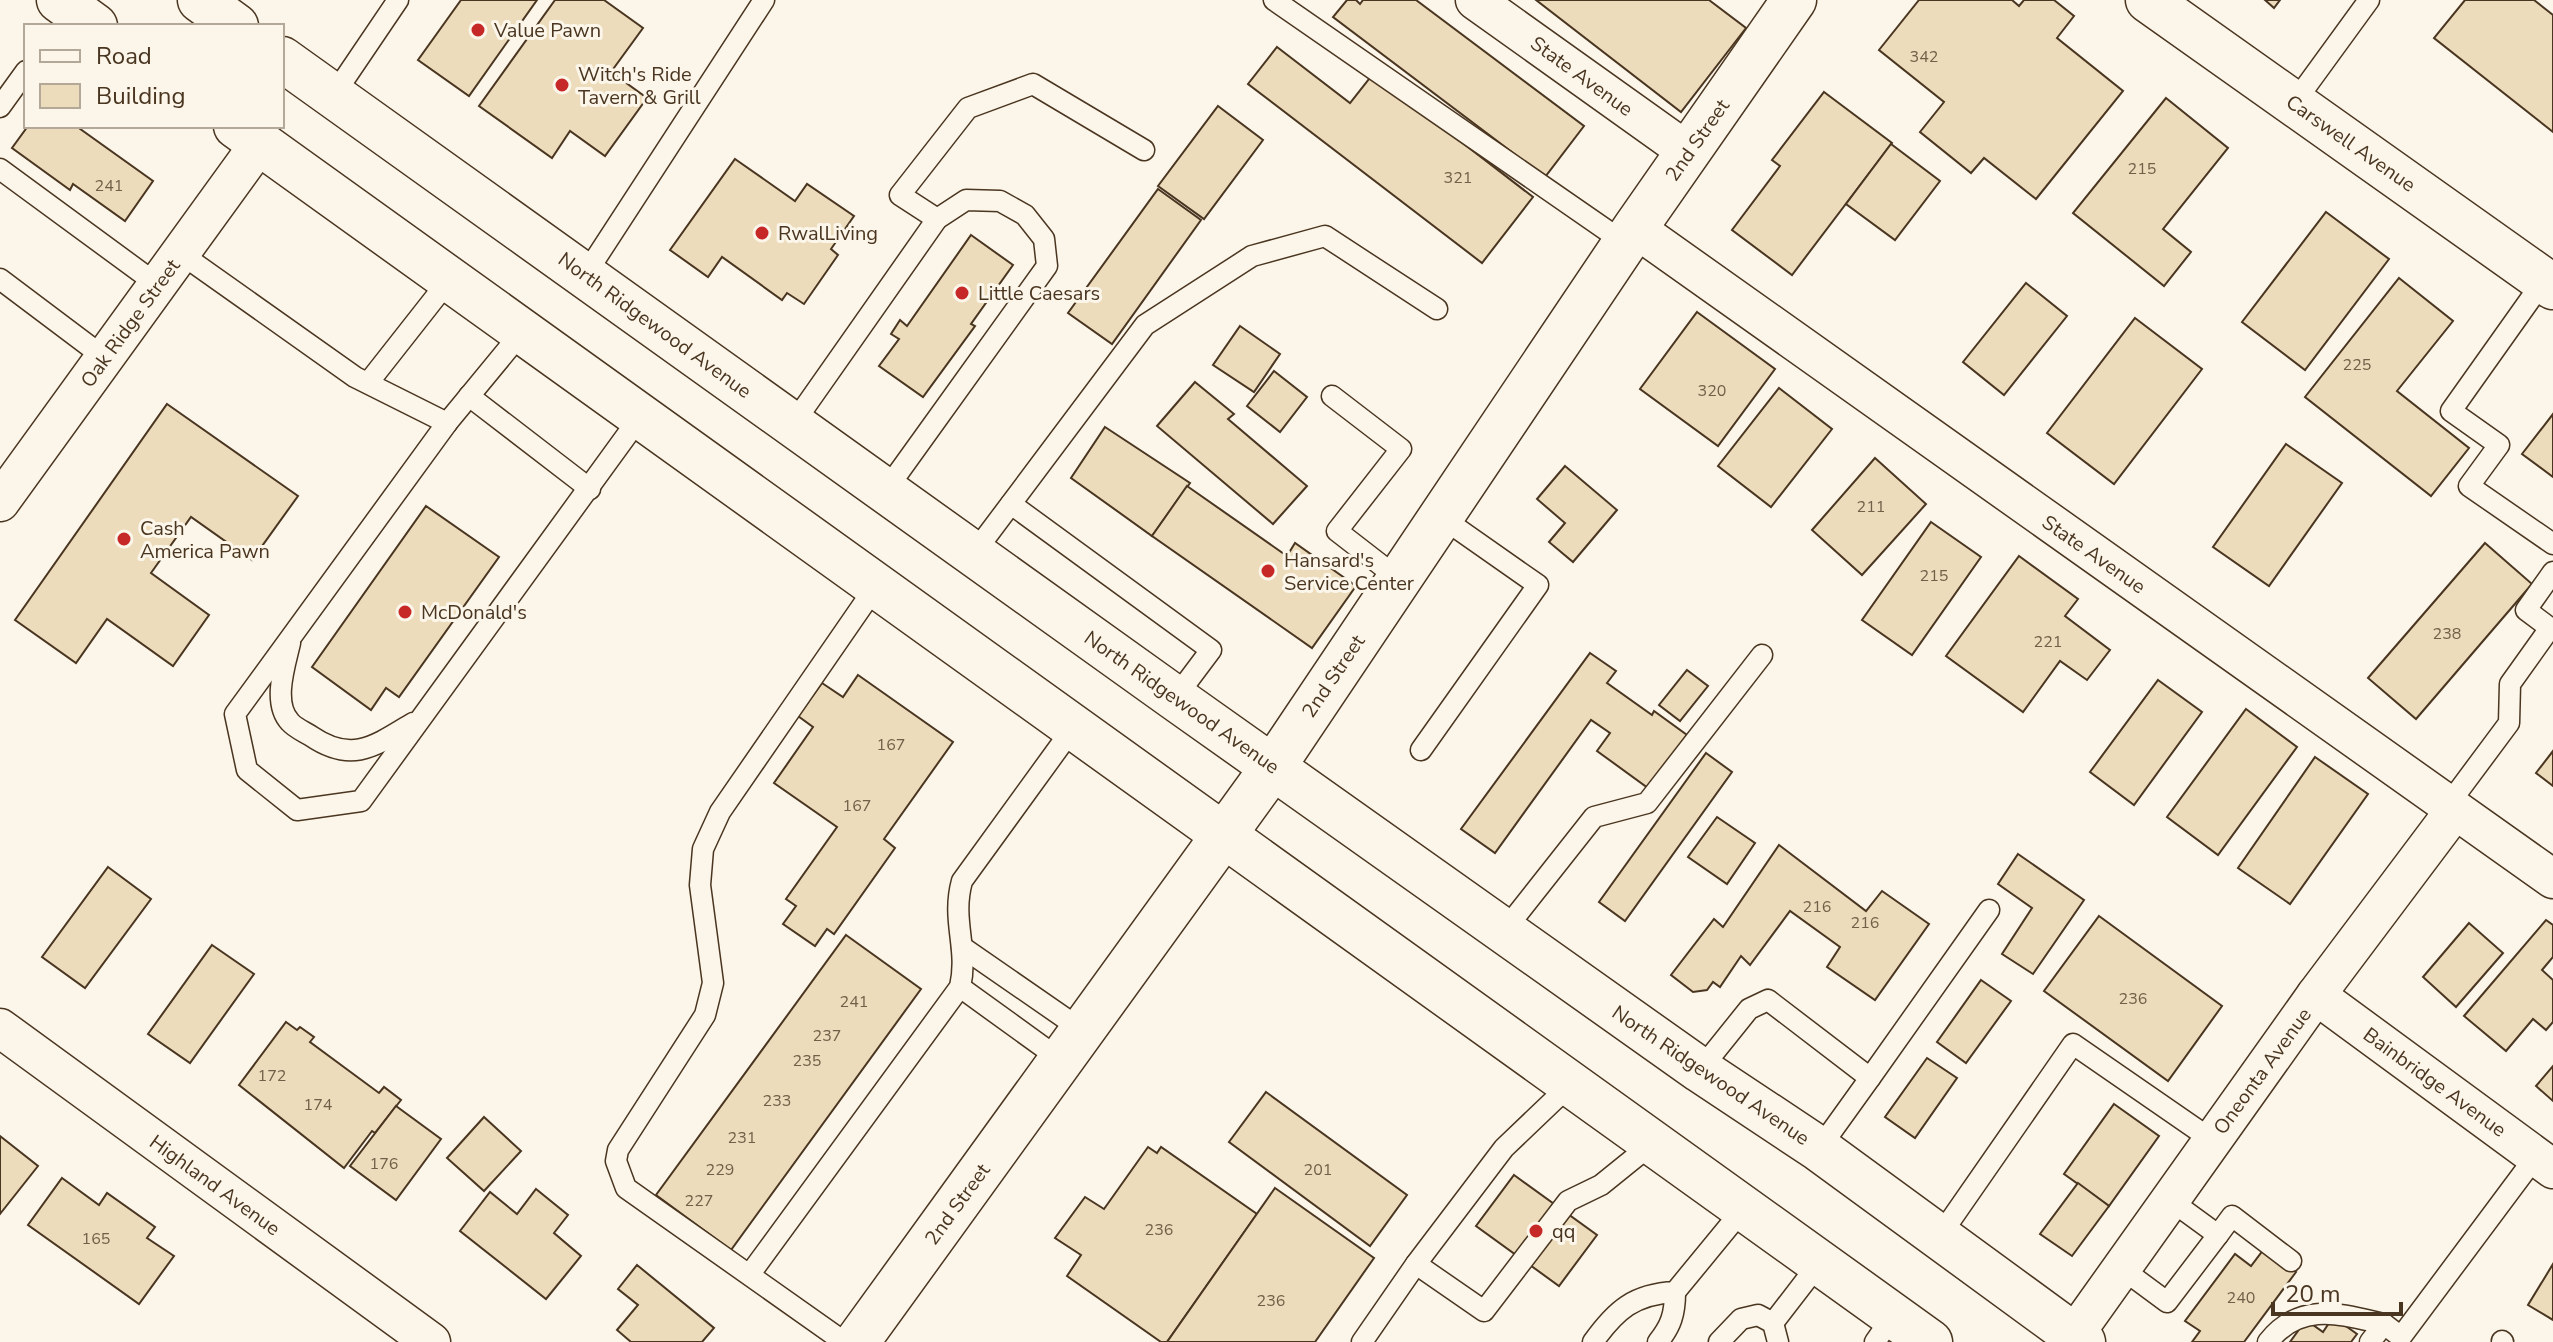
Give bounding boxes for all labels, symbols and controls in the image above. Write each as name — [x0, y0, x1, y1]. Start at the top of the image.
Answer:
place label: Value Pawn — [493, 17, 601, 44]
marker: Value Pawn — [469, 21, 487, 39]
legend — [24, 24, 284, 128]
street label: State Avenue — [1525, 30, 1638, 123]
text: Road — [96, 40, 152, 72]
house number: 342 — [1910, 46, 1938, 68]
place label: Witch's Ride Tavern & Grill — [578, 61, 701, 111]
marker: Witch's Ride Tavern & Grill — [553, 76, 571, 94]
text: Building — [96, 80, 186, 112]
street label: Carswell Avenue — [2280, 89, 2421, 198]
street label: 2nd Street — [1659, 93, 1736, 187]
house number: 215 — [2128, 158, 2156, 180]
house number: 321 — [1444, 167, 1472, 189]
house number: 241 — [95, 175, 123, 197]
place label: RwalLiving — [778, 220, 878, 247]
marker: RwalLiving — [753, 224, 771, 242]
street label: North Ridgewood Avenue — [553, 246, 757, 405]
street label: Oak Ridge Street — [75, 253, 187, 393]
place label: Little Caesars — [978, 280, 1100, 307]
marker: Little Caesars — [953, 284, 971, 302]
house number: 225 — [2343, 354, 2371, 376]
house number: 320 — [1698, 380, 1726, 402]
house number: 211 — [1857, 496, 1885, 518]
street label: State Avenue — [2037, 509, 2151, 600]
place label: Cash America Pawn — [140, 515, 270, 565]
marker: Cash America Pawn — [115, 530, 133, 548]
place label: Hansard's Service Center — [1284, 547, 1414, 597]
marker: Hansard's Service Center — [1259, 562, 1277, 580]
house number: 215 — [1920, 565, 1948, 587]
place label: McDonald's — [421, 599, 527, 626]
marker: McDonald's — [396, 603, 414, 621]
house number: 238 — [2433, 623, 2461, 645]
street label: North Ridgewood Avenue — [1079, 625, 1285, 780]
street label: 2nd Street — [1296, 629, 1372, 723]
house number: 221 — [2034, 631, 2062, 653]
house number: 167 — [877, 734, 905, 756]
house number: 167 — [843, 795, 871, 817]
house number: 216 — [1803, 896, 1831, 918]
house number: 216 — [1851, 912, 1879, 934]
house number: 236 — [2119, 988, 2147, 1010]
house number: 241 — [840, 991, 868, 1013]
street label: North Ridgewood Avenue — [1607, 999, 1815, 1152]
street label: Oneonta Avenue — [2207, 1002, 2318, 1140]
street label: Bainbridge Avenue — [2358, 1021, 2512, 1144]
house number: 237 — [813, 1025, 841, 1047]
house number: 235 — [793, 1050, 821, 1072]
house number: 172 — [258, 1065, 286, 1087]
house number: 233 — [763, 1090, 791, 1112]
house number: 174 — [304, 1094, 333, 1116]
house number: 231 — [728, 1127, 756, 1149]
street label: Highland Avenue — [144, 1129, 286, 1242]
house number: 176 — [370, 1153, 398, 1175]
street label: 2nd Street — [919, 1157, 997, 1251]
house number: 229 — [706, 1159, 734, 1181]
house number: 201 — [1304, 1159, 1332, 1181]
house number: 227 — [685, 1190, 713, 1212]
place label: qq — [1552, 1218, 1575, 1245]
house number: 236 — [1145, 1219, 1173, 1241]
marker: qq — [1527, 1222, 1545, 1240]
house number: 165 — [82, 1228, 110, 1250]
scale bar — [2273, 1266, 2401, 1316]
text: 20 m — [2285, 1278, 2341, 1310]
house number: 240 — [2227, 1287, 2255, 1309]
house number: 236 — [1257, 1290, 1285, 1312]

